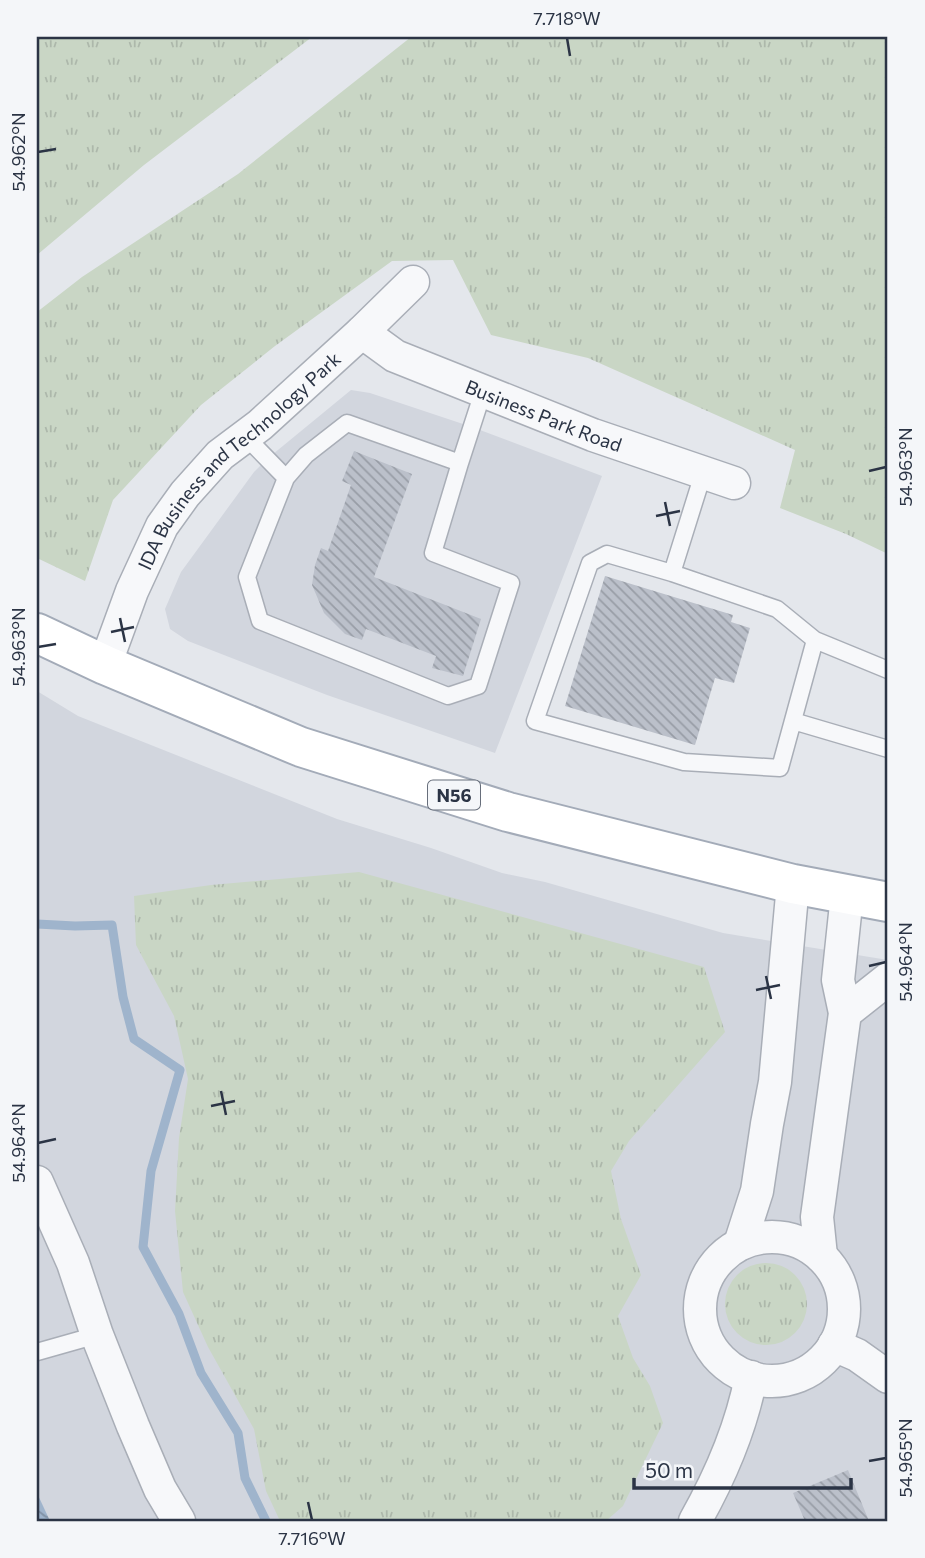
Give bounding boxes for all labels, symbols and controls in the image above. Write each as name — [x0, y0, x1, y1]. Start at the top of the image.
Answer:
text: 7.718°W — [533, 7, 601, 29]
text: 54.962°N — [7, 113, 29, 191]
street label: IDA Business and Technology Park — [132, 346, 345, 573]
street label: Business Park Road — [462, 374, 625, 456]
text: 54.963°N — [894, 427, 916, 507]
text: 54.963°N — [7, 607, 29, 687]
road number: N56 — [428, 780, 480, 810]
text: 54.964°N — [894, 922, 916, 1002]
text: 54.964°N — [7, 1103, 29, 1183]
text: 54.965°N — [894, 1418, 916, 1498]
scale bar — [634, 1446, 852, 1490]
text: 50 m — [645, 1457, 693, 1482]
text: 7.716°W — [278, 1527, 346, 1549]

